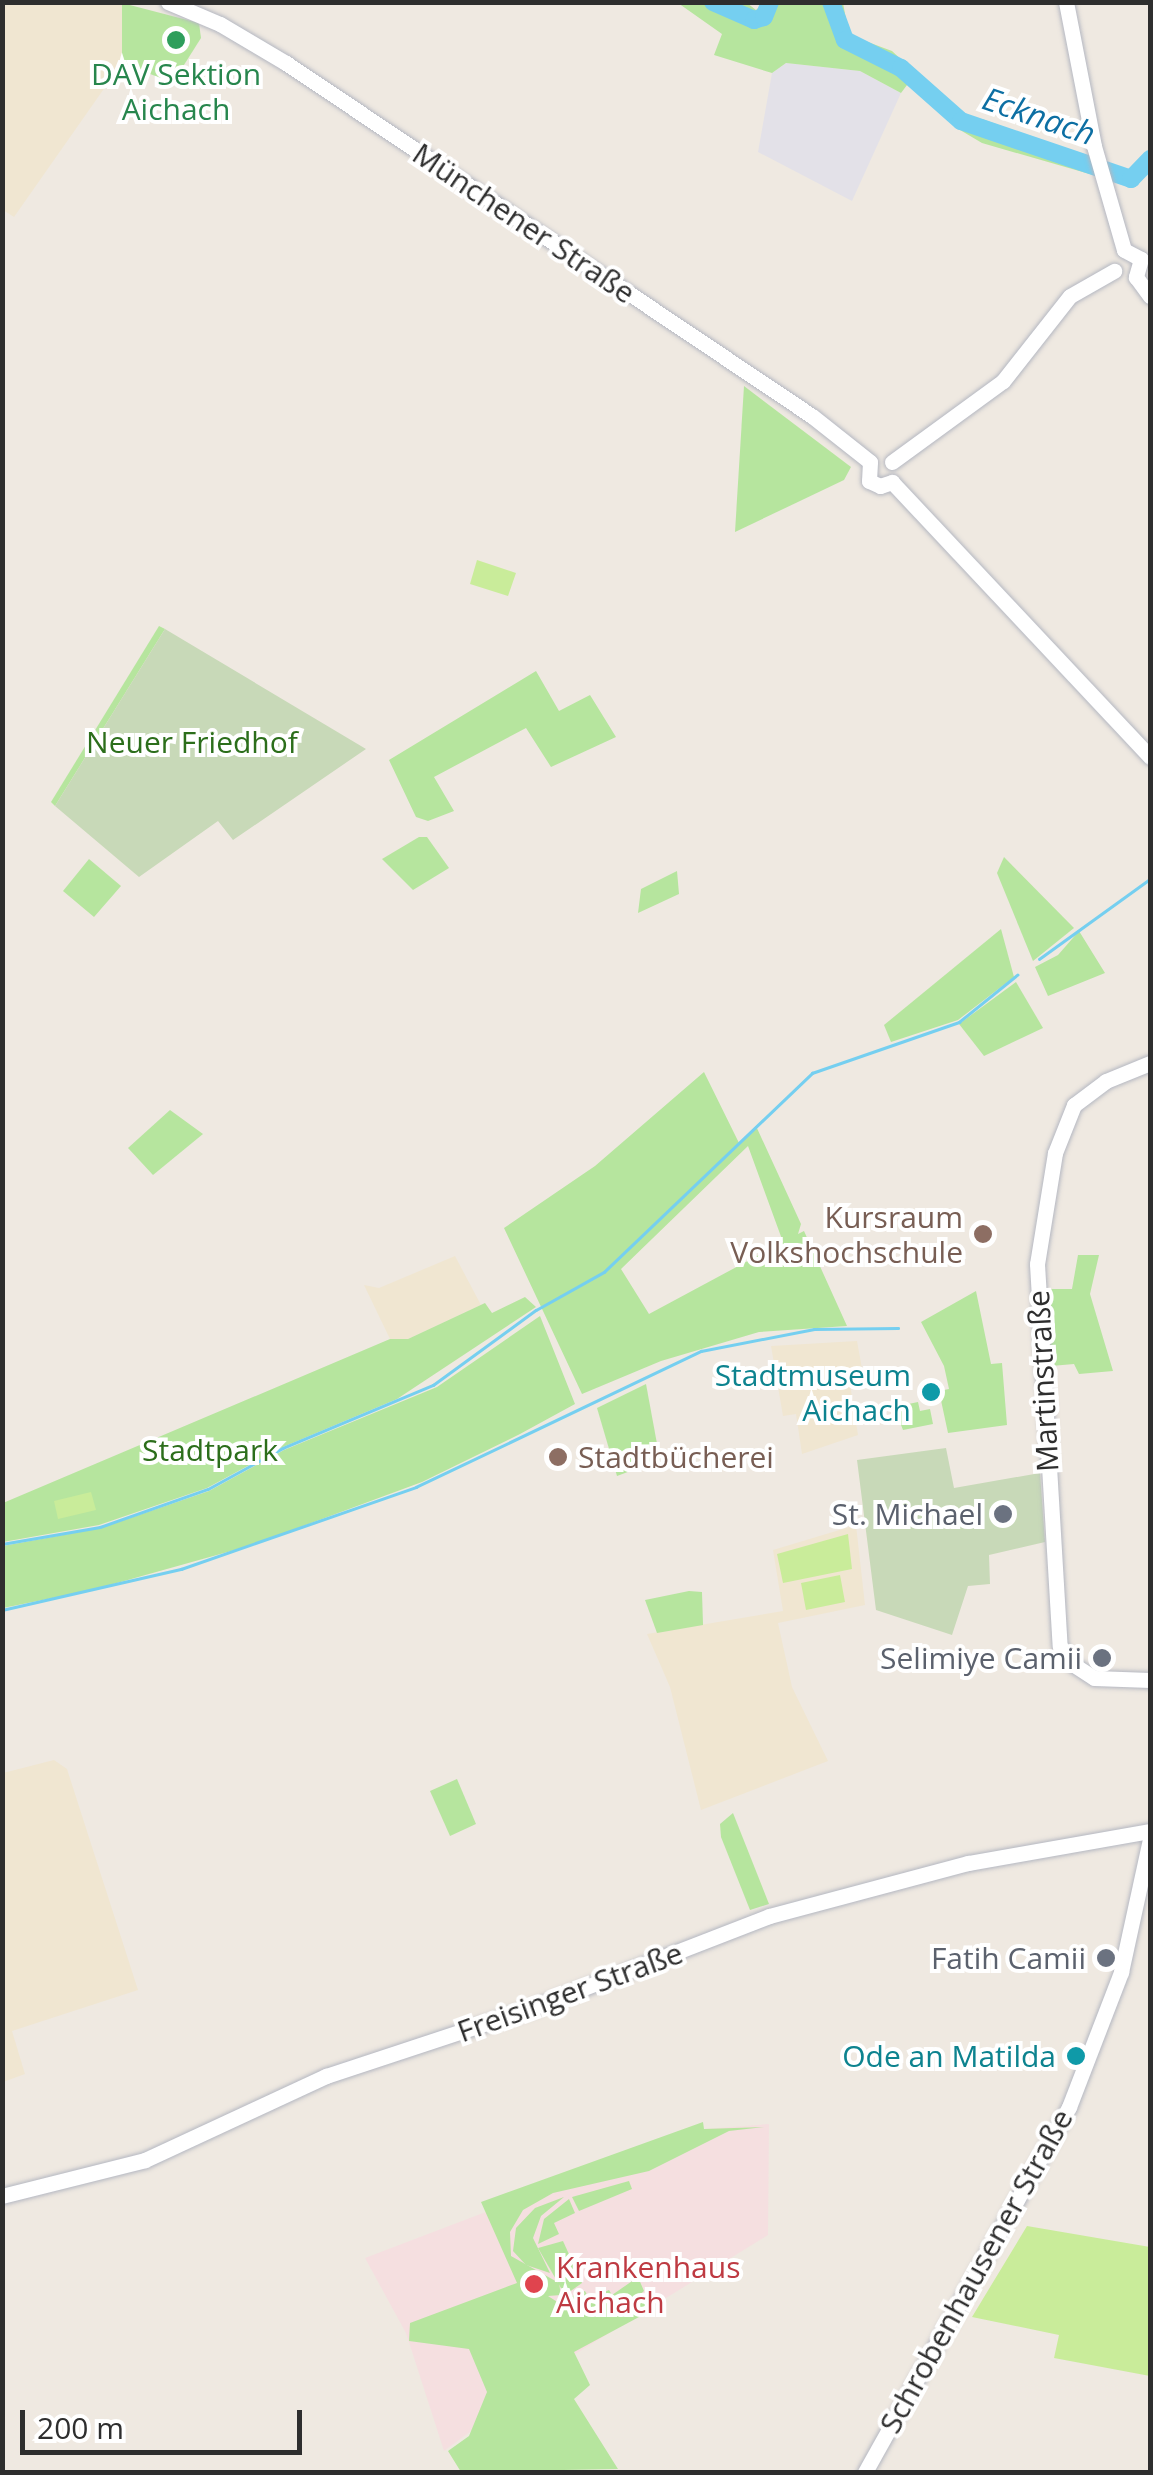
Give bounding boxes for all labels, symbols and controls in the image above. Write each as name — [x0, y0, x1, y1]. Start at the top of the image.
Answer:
marker: DAV Sektion Aichach — [165, 29, 187, 51]
place label: DAV Sektion Aichach — [91, 56, 261, 126]
water label: Ecknach — [978, 79, 1100, 153]
street label: Münchener Straße — [406, 135, 642, 311]
park label: Neuer Friedhof — [86, 724, 298, 760]
place label: Kursraum Volkshochschule — [730, 1199, 963, 1270]
marker: Kursraum Volkshochschule — [972, 1223, 994, 1245]
street label: Martinstraße — [1020, 1289, 1066, 1473]
place label: Stadtmuseum Aichach — [715, 1357, 911, 1428]
marker: Stadtmuseum Aichach — [920, 1381, 942, 1403]
park label: Stadtpark — [142, 1432, 278, 1468]
place label: Stadtbücherei — [578, 1439, 774, 1475]
marker: Stadtbücherei — [547, 1446, 569, 1468]
place label: St. Michael — [832, 1496, 983, 1532]
marker: St. Michael — [992, 1503, 1014, 1525]
place label: Selimiye Camii — [880, 1640, 1082, 1676]
marker: Selimiye Camii — [1091, 1647, 1113, 1669]
street label: Freisinger Straße — [452, 1935, 688, 2049]
place label: Fatih Camii — [931, 1940, 1086, 1976]
marker: Fatih Camii — [1095, 1947, 1117, 1969]
place label: Ode an Matilda — [842, 2038, 1056, 2074]
marker: Ode an Matilda — [1065, 2045, 1087, 2067]
street label: Schrobenhausener Straße — [872, 2103, 1080, 2439]
place label: Krankenhaus Aichach — [556, 2249, 740, 2320]
marker: Krankenhaus Aichach — [521, 2271, 547, 2297]
scale bar — [25, 2390, 308, 2452]
text: 200 m — [37, 2407, 124, 2448]

